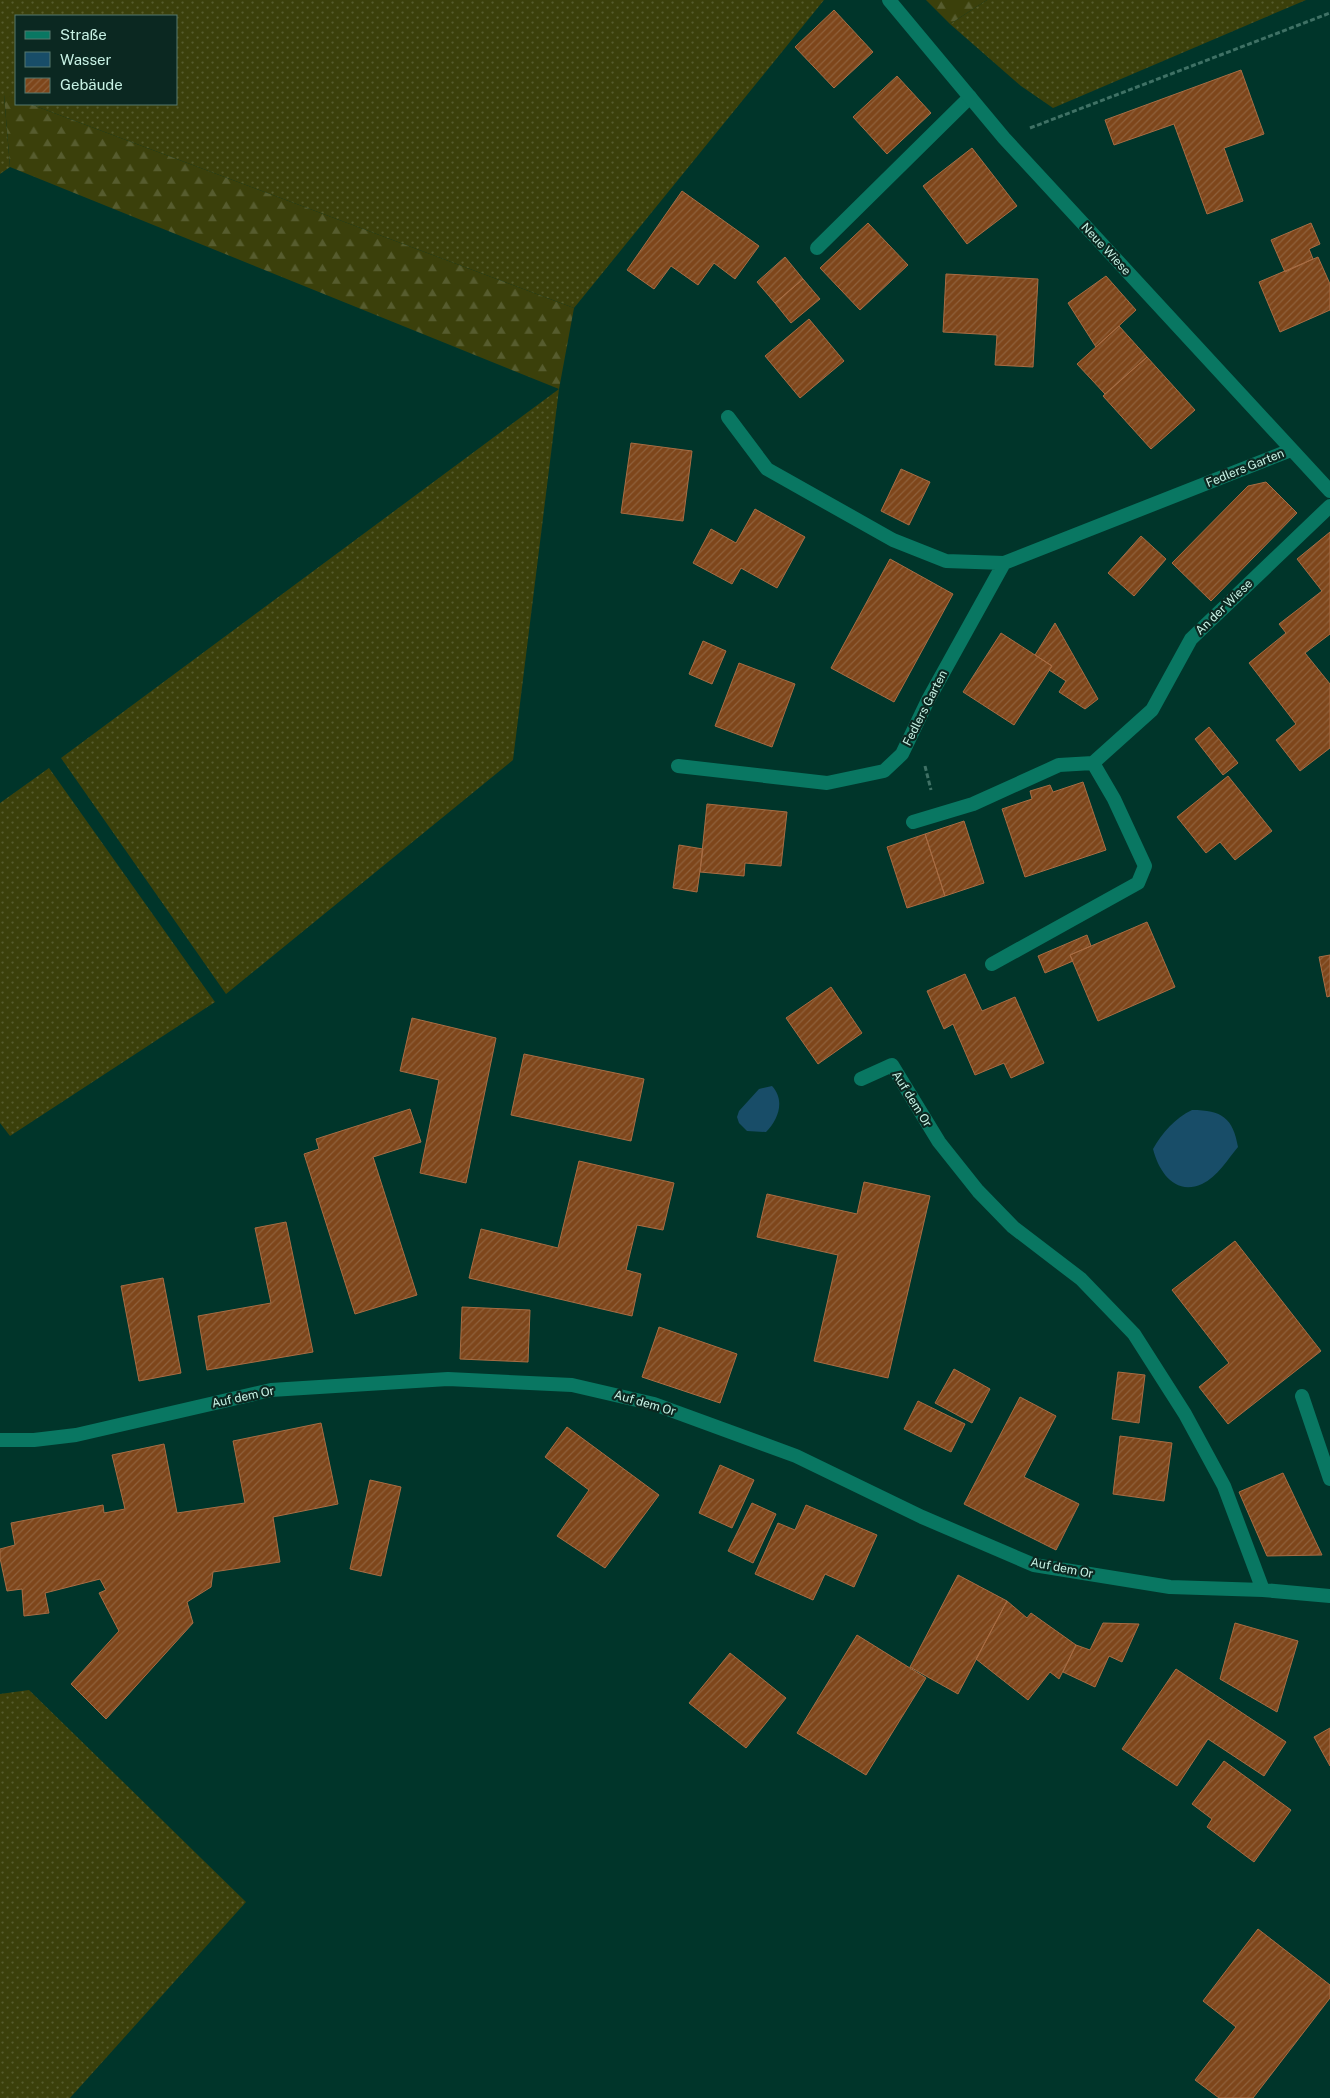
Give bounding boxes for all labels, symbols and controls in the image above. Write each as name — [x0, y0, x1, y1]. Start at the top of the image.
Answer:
legend — [15, 15, 178, 105]
text: Straße — [60, 26, 107, 43]
text: Wasser — [60, 51, 112, 68]
text: Gebäude — [60, 76, 123, 93]
street label: Neue Wiese — [1078, 220, 1134, 278]
street label: Fedlers Garten — [1204, 446, 1286, 490]
street label: An der Wiese — [1193, 576, 1255, 638]
street label: Fedlers Garten — [900, 668, 950, 748]
street label: Auf dem Or — [889, 1068, 935, 1130]
street label: Auf dem Or — [210, 1383, 276, 1410]
street label: Auf dem Or — [613, 1388, 678, 1419]
street label: Auf dem Or — [1029, 1555, 1095, 1581]

